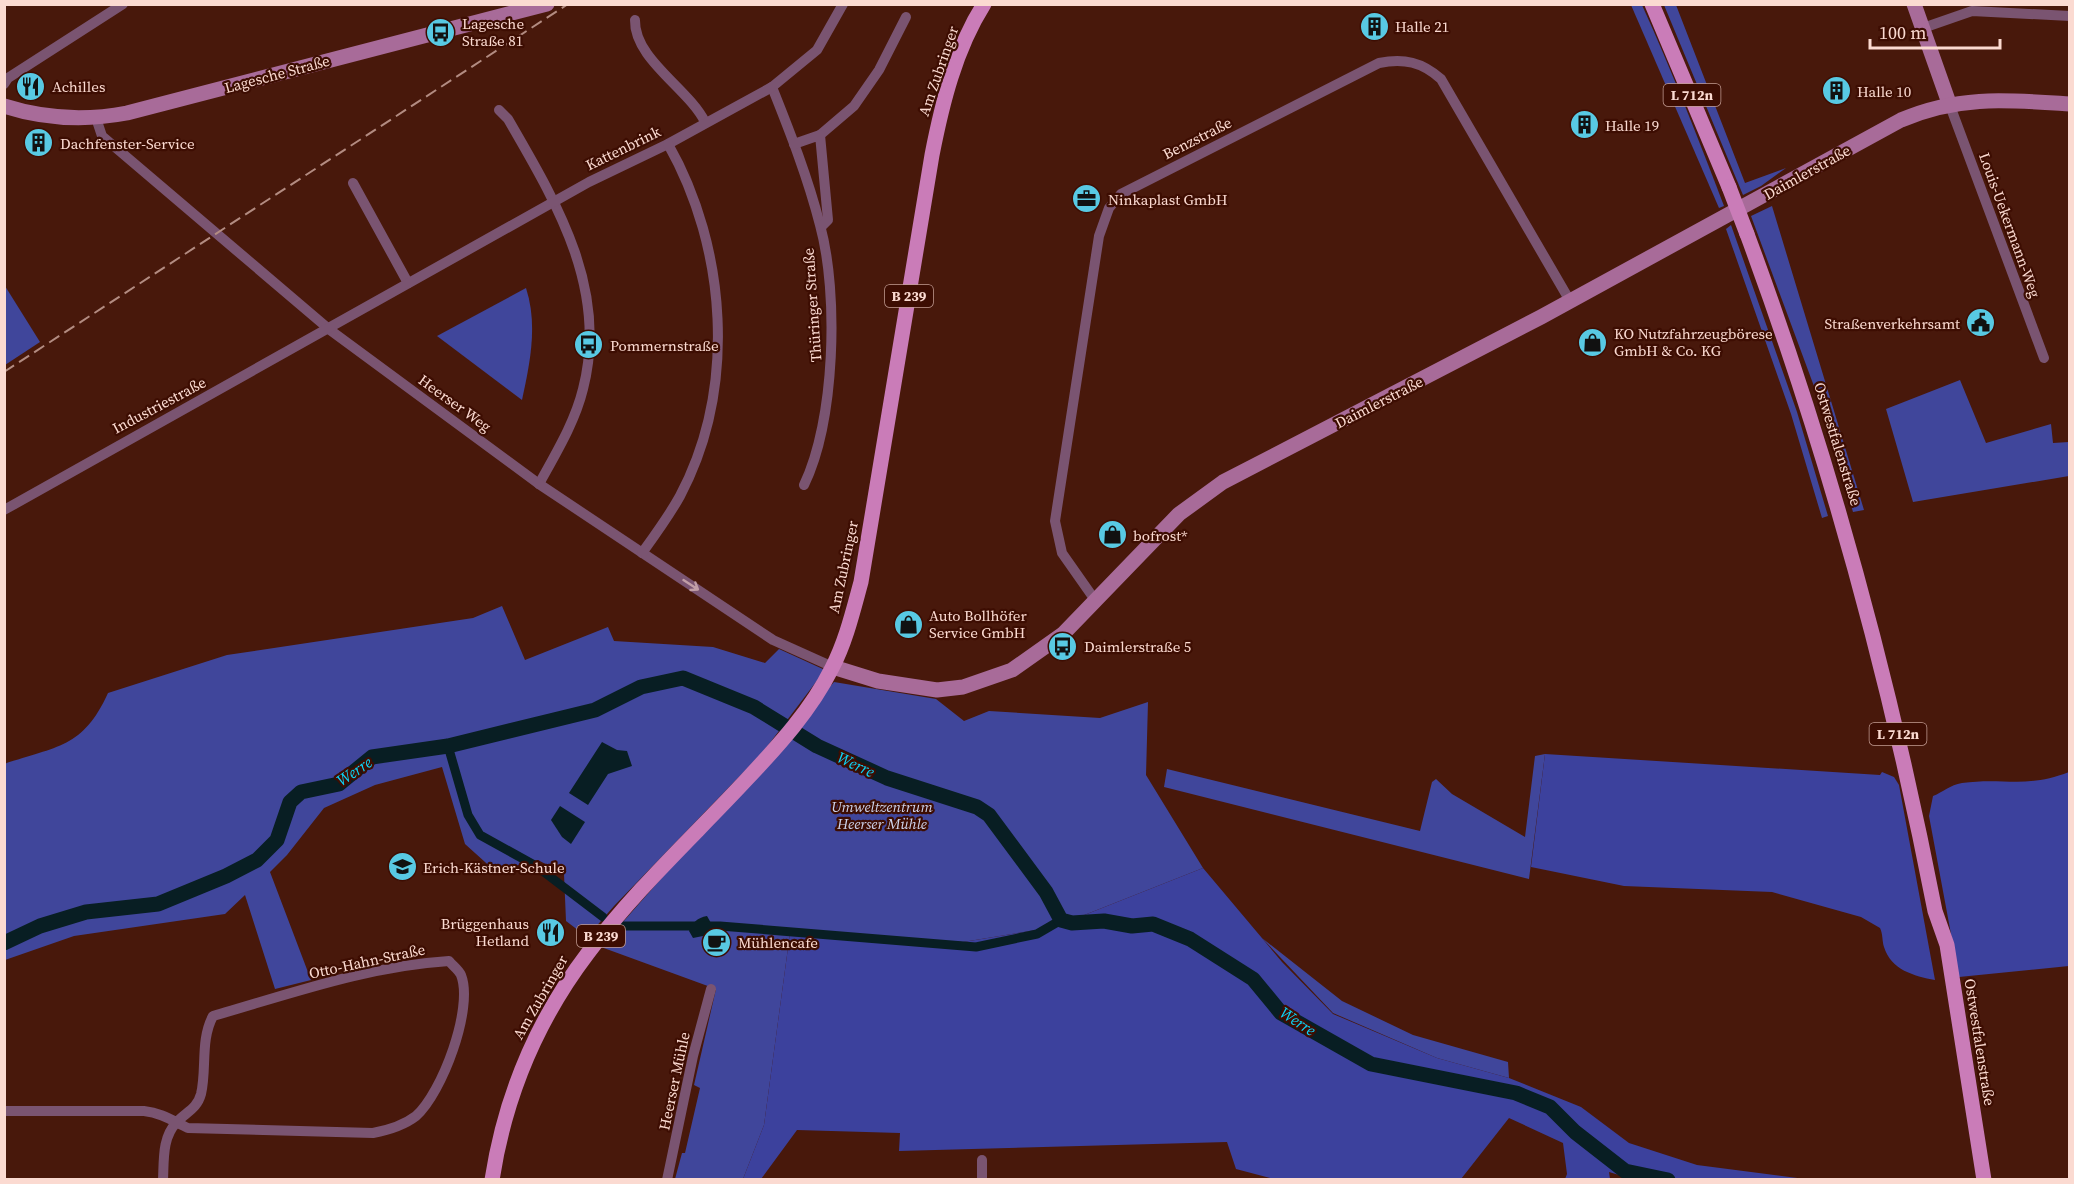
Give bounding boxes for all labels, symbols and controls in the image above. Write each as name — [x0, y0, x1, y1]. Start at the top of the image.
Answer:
building icon: Halle 21 — [1358, 10, 1390, 42]
scale bar — [1870, 12, 2000, 50]
place label: Lagesche Straße 81 — [462, 13, 524, 51]
bus stop icon: Lagesche Straße 81 — [425, 16, 457, 48]
place label: Halle 21 — [1395, 16, 1449, 37]
text: 100 m — [1879, 20, 1926, 45]
street label: Am Zubringer — [913, 23, 963, 119]
street label: Lagesche Straße — [222, 50, 332, 98]
restaurant icon: Achilles — [15, 70, 47, 102]
building icon: Halle 10 — [1820, 75, 1852, 107]
place label: Achilles — [52, 76, 105, 97]
place label: Halle 10 — [1857, 81, 1911, 102]
road number: L 712n — [1664, 84, 1720, 106]
building icon: Halle 19 — [1568, 109, 1600, 141]
street label: Benzstraße — [1159, 112, 1235, 164]
place label: Halle 19 — [1605, 115, 1659, 136]
street label: Kattenbrink — [582, 120, 665, 175]
building icon: Dachfenster-Service — [23, 127, 55, 159]
place label: Dachfenster-Service — [60, 133, 195, 154]
street label: Daimlerstraße — [1760, 139, 1855, 205]
street label: Louis-Uekermann-Weg — [1974, 150, 2046, 301]
office icon: Ninkaplast GmbH — [1071, 183, 1103, 215]
place label: Ninkaplast GmbH — [1108, 189, 1228, 210]
street label: Thüringer Straße — [798, 247, 826, 363]
road number: B 239 — [885, 285, 933, 307]
public building icon: Straßenverkehrsamt — [1965, 307, 1997, 339]
place label: Straßenverkehrsamt — [1825, 313, 1960, 334]
place label: KO Nutzfahrzeugbörese GmbH & Co. KG — [1614, 323, 1773, 361]
shop icon: KO Nutzfahrzeugbörese GmbH & Co. KG — [1577, 326, 1609, 358]
bus stop icon: Pommernstraße — [573, 329, 605, 361]
place label: Pommernstraße — [610, 335, 719, 356]
street label: Heerser Weg — [414, 369, 496, 437]
street label: Industriestraße — [108, 371, 210, 439]
street label: Daimlerstraße — [1331, 371, 1427, 433]
street label: Ostwestfalenstraße — [1809, 380, 1867, 509]
street label: Am Zubringer — [823, 518, 863, 615]
shop icon: bofrost* — [1096, 519, 1128, 551]
place label: bofrost* — [1133, 525, 1188, 546]
one-way arrow — [683, 579, 700, 592]
place label: Auto Bollhöfer Service GmbH — [929, 605, 1027, 643]
shop icon: Auto Bollhöfer Service GmbH — [892, 608, 924, 640]
bus stop icon: Daimlerstraße 5 — [1047, 630, 1079, 662]
place label: Daimlerstraße 5 — [1084, 636, 1191, 657]
road number: L 712n — [1870, 723, 1926, 745]
water label: Werre — [834, 746, 879, 782]
water label: Werre — [332, 751, 377, 791]
park label: Umweltzentrum Heerser Mühle — [831, 796, 933, 834]
school or university icon: Erich-Kästner-Schule — [386, 851, 418, 883]
place label: Erich-Kästner-Schule — [423, 857, 565, 878]
place label: Brüggenhaus Hetland — [441, 913, 529, 951]
restaurant icon: Brüggenhaus Hetland — [534, 916, 566, 948]
road number: B 239 — [577, 925, 625, 947]
cafe icon: Mühlencafe — [701, 926, 733, 958]
place label: Mühlencafe — [738, 932, 818, 953]
street label: Otto-Hahn-Straße — [307, 938, 427, 984]
street label: Am Zubringer — [507, 950, 573, 1043]
street label: Ostwestfalenstraße — [1960, 977, 2000, 1107]
water label: Werre — [1276, 1001, 1321, 1041]
street label: Heerser Mühle — [653, 1030, 695, 1132]

